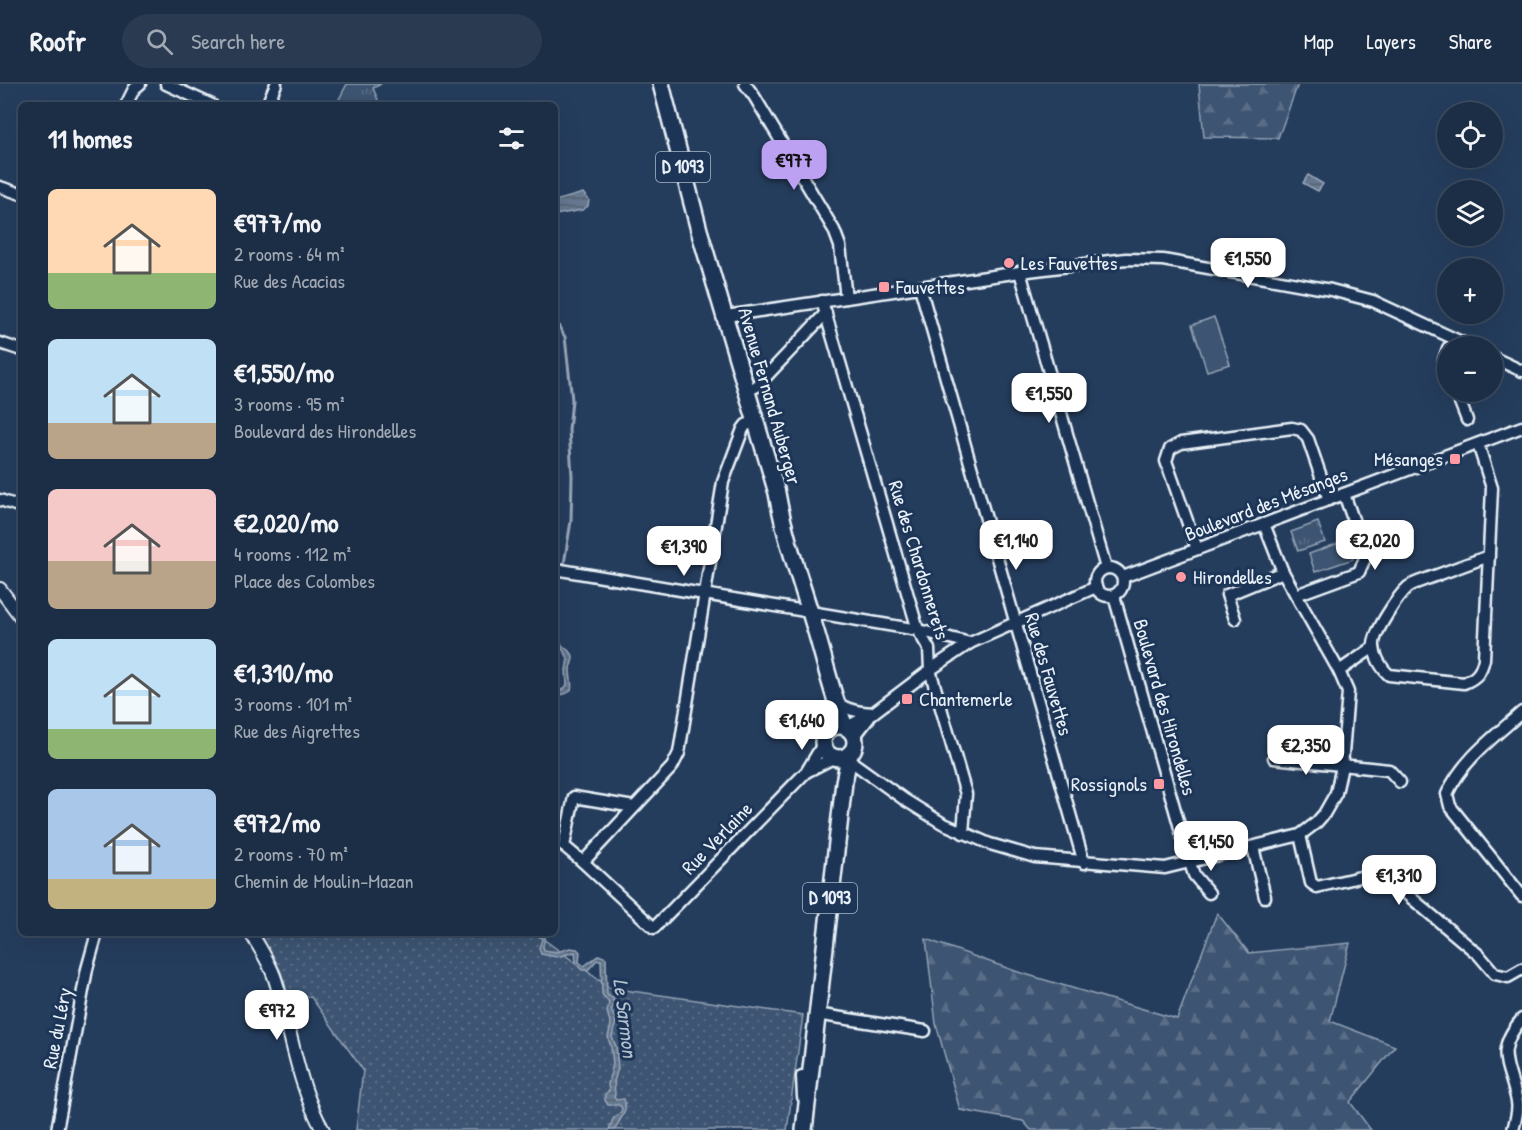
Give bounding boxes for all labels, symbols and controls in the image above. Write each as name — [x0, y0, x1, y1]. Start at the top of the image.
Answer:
search box — [122, 14, 542, 68]
text: Roofr — [30, 22, 86, 60]
icon: search — [143, 25, 176, 58]
text: Search here — [191, 26, 285, 56]
text: Map — [1304, 27, 1333, 56]
text: Layers — [1366, 27, 1416, 56]
text: Share — [1449, 27, 1492, 56]
map controls — [1437, 102, 1503, 402]
button: locate — [1437, 102, 1503, 168]
text: 11 homes — [48, 121, 132, 156]
icon: filters — [495, 122, 528, 155]
pin: €977 — [758, 140, 830, 191]
text: €977 — [776, 146, 812, 173]
road number: D 1093 — [656, 152, 710, 182]
button: layers — [1437, 180, 1503, 246]
text: €977/mo — [234, 205, 321, 240]
icon: home — [96, 213, 168, 285]
pin: €1,550 — [1199, 238, 1297, 289]
text: 2 rooms · 64 m² — [234, 240, 345, 267]
text: €1,550 — [1225, 244, 1271, 271]
place label: Les Fauvettes — [1021, 249, 1118, 276]
marker: Les Fauvettes — [1002, 256, 1016, 270]
button: + — [1437, 258, 1503, 324]
text: Rue des Acacias — [234, 267, 345, 294]
place label: Fauvettes — [895, 273, 965, 300]
marker: Fauvettes — [877, 280, 891, 294]
street label: Avenue Fernand Auberger — [732, 304, 809, 488]
button: − — [1437, 336, 1503, 402]
text: €1,550/mo — [234, 355, 334, 390]
icon: home — [96, 363, 168, 435]
pin: €1,550 — [1000, 373, 1098, 424]
text: €1,550 — [1026, 379, 1072, 406]
text: 3 rooms · 95 m² — [234, 390, 344, 417]
text: Boulevard des Hirondelles — [234, 417, 416, 444]
place label: Mésanges — [1374, 445, 1443, 472]
marker: Mésanges — [1448, 452, 1462, 466]
street label: Boulevard des Mésanges — [1180, 460, 1351, 547]
street label: Rue des Chardonnerets — [882, 477, 957, 643]
text: €2,020/mo — [234, 505, 339, 540]
icon: home — [96, 513, 168, 585]
pin: €1,140 — [967, 520, 1065, 571]
pin: €2,020 — [1326, 520, 1424, 571]
pin: €1,390 — [635, 526, 733, 577]
text: €1,140 — [994, 526, 1038, 553]
text: €2,020 — [1350, 526, 1400, 553]
text: €1,390 — [661, 532, 707, 559]
text: 4 rooms · 112 m² — [234, 540, 351, 567]
place label: Hirondelles — [1193, 563, 1272, 590]
text: Place des Colombes — [234, 567, 375, 594]
marker: Hirondelles — [1174, 570, 1188, 584]
street label: Rue des Fauvettes — [1019, 609, 1080, 739]
street label: Boulevard des Hirondelles — [1127, 616, 1204, 798]
text: €1,310/mo — [234, 655, 333, 690]
icon: home — [96, 663, 168, 735]
place label: Chantemerle — [919, 685, 1013, 712]
text: 3 rooms · 101 m² — [234, 690, 352, 717]
marker: Chantemerle — [900, 692, 914, 706]
pin: €1,640 — [753, 700, 851, 751]
text: €1,640 — [779, 706, 825, 733]
text: Rue des Aigrettes — [234, 717, 360, 744]
pin: €2,350 — [1257, 725, 1355, 776]
text: €2,350 — [1281, 731, 1331, 758]
place label: Rossignols — [1071, 770, 1147, 797]
marker: Rossignols — [1152, 777, 1166, 791]
street label: Rue Verlaine — [675, 795, 758, 880]
text: €972/mo — [234, 805, 320, 840]
icon: home — [96, 813, 168, 885]
pin: €1,450 — [1162, 821, 1260, 872]
text: €1,450 — [1188, 827, 1234, 854]
text: 2 rooms · 70 m² — [234, 840, 348, 867]
pin: €1,310 — [1350, 855, 1448, 906]
text: €1,310 — [1376, 861, 1422, 888]
text: Chemin de Moulin-Mazan — [234, 867, 413, 894]
road number: D 1093 — [803, 883, 857, 913]
water label: Le Sarmon — [606, 977, 645, 1060]
street label: Rue du Léry — [35, 985, 78, 1071]
pin: €972 — [241, 990, 313, 1041]
text: €972 — [259, 996, 295, 1023]

